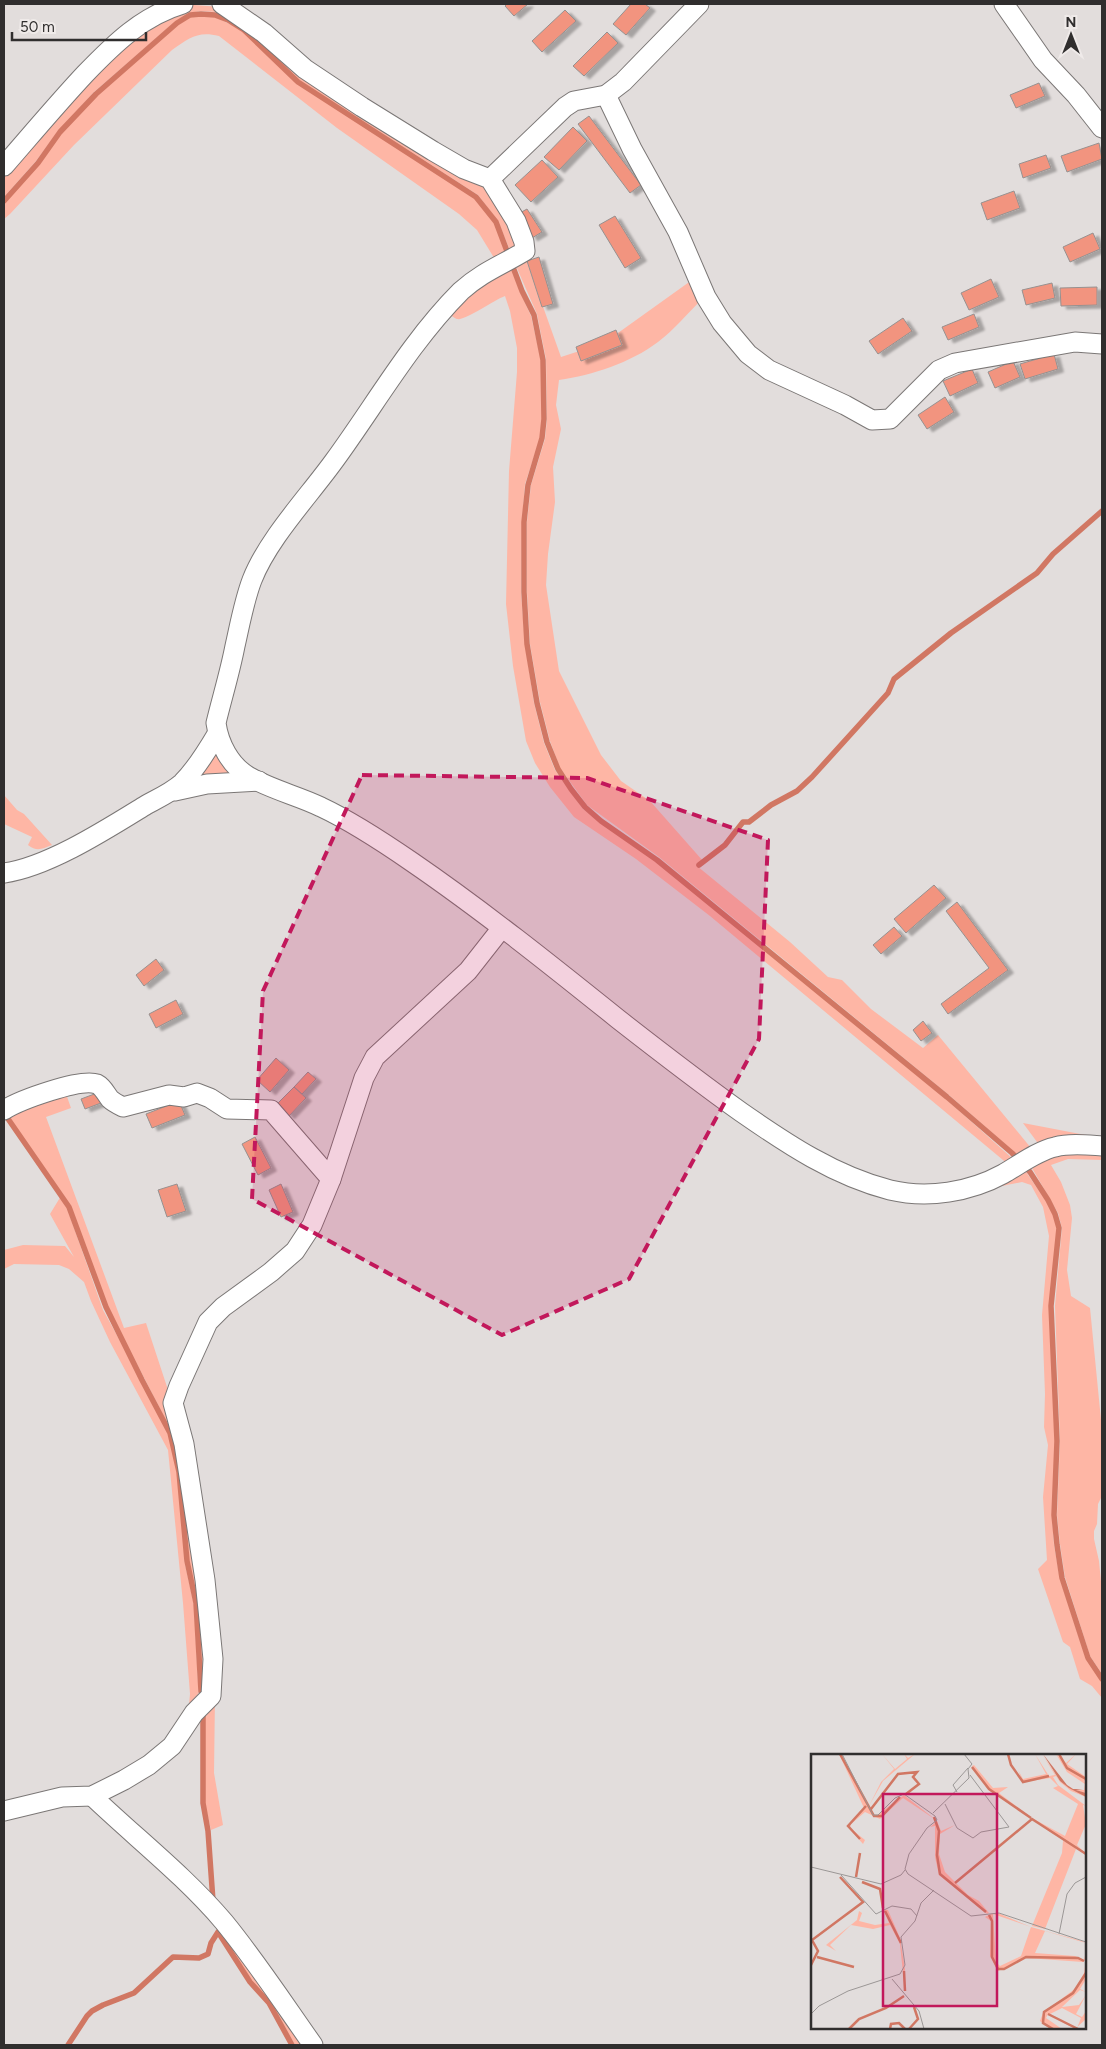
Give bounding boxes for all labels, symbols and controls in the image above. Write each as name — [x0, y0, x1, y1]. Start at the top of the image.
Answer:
scale bar — [12, 10, 146, 42]
north arrow — [1046, 10, 1096, 60]
text: N — [1066, 14, 1076, 31]
text: 50 m — [20, 18, 55, 36]
inset map — [811, 1754, 1086, 2029]

